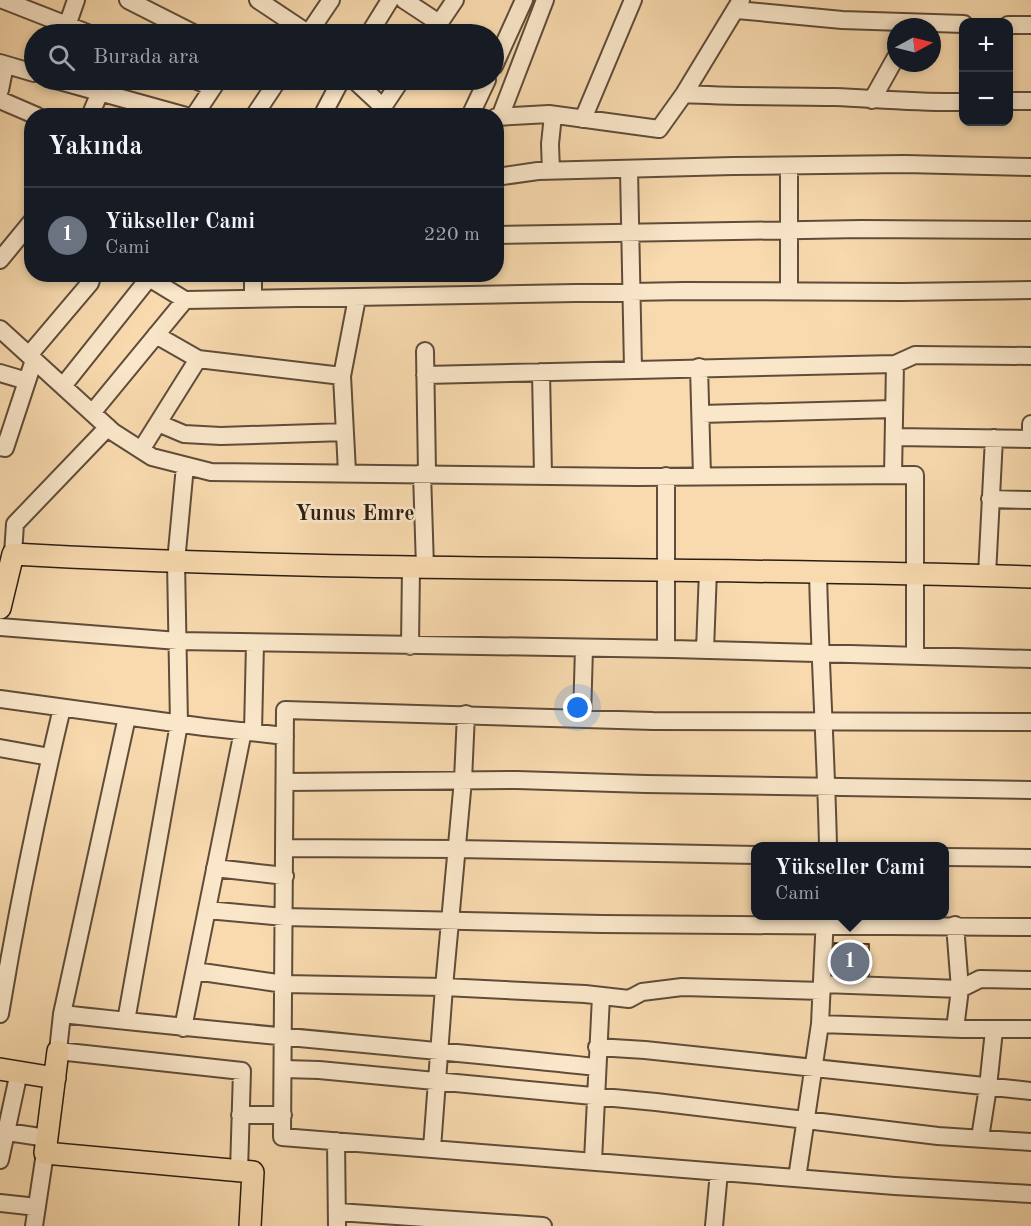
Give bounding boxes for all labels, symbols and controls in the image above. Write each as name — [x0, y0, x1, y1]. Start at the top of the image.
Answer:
north arrow — [887, 18, 941, 72]
map controls — [959, 18, 1013, 126]
button: + — [959, 18, 1013, 72]
search box — [24, 24, 504, 90]
icon: search — [45, 41, 78, 74]
text: Burada ara — [93, 46, 199, 68]
button: − — [959, 72, 1013, 126]
text: Yakında — [48, 134, 143, 160]
text: Yükseller Cami — [105, 211, 255, 233]
text: 1 — [62, 225, 73, 245]
text: 220 m — [424, 225, 480, 245]
text: Cami — [105, 238, 150, 258]
district label: Yunus Emre — [295, 503, 415, 525]
your location — [563, 693, 592, 722]
popup — [751, 842, 949, 920]
text: Yükseller Cami — [775, 857, 925, 879]
text: Cami — [775, 884, 820, 904]
pin: 1 — [830, 940, 870, 984]

